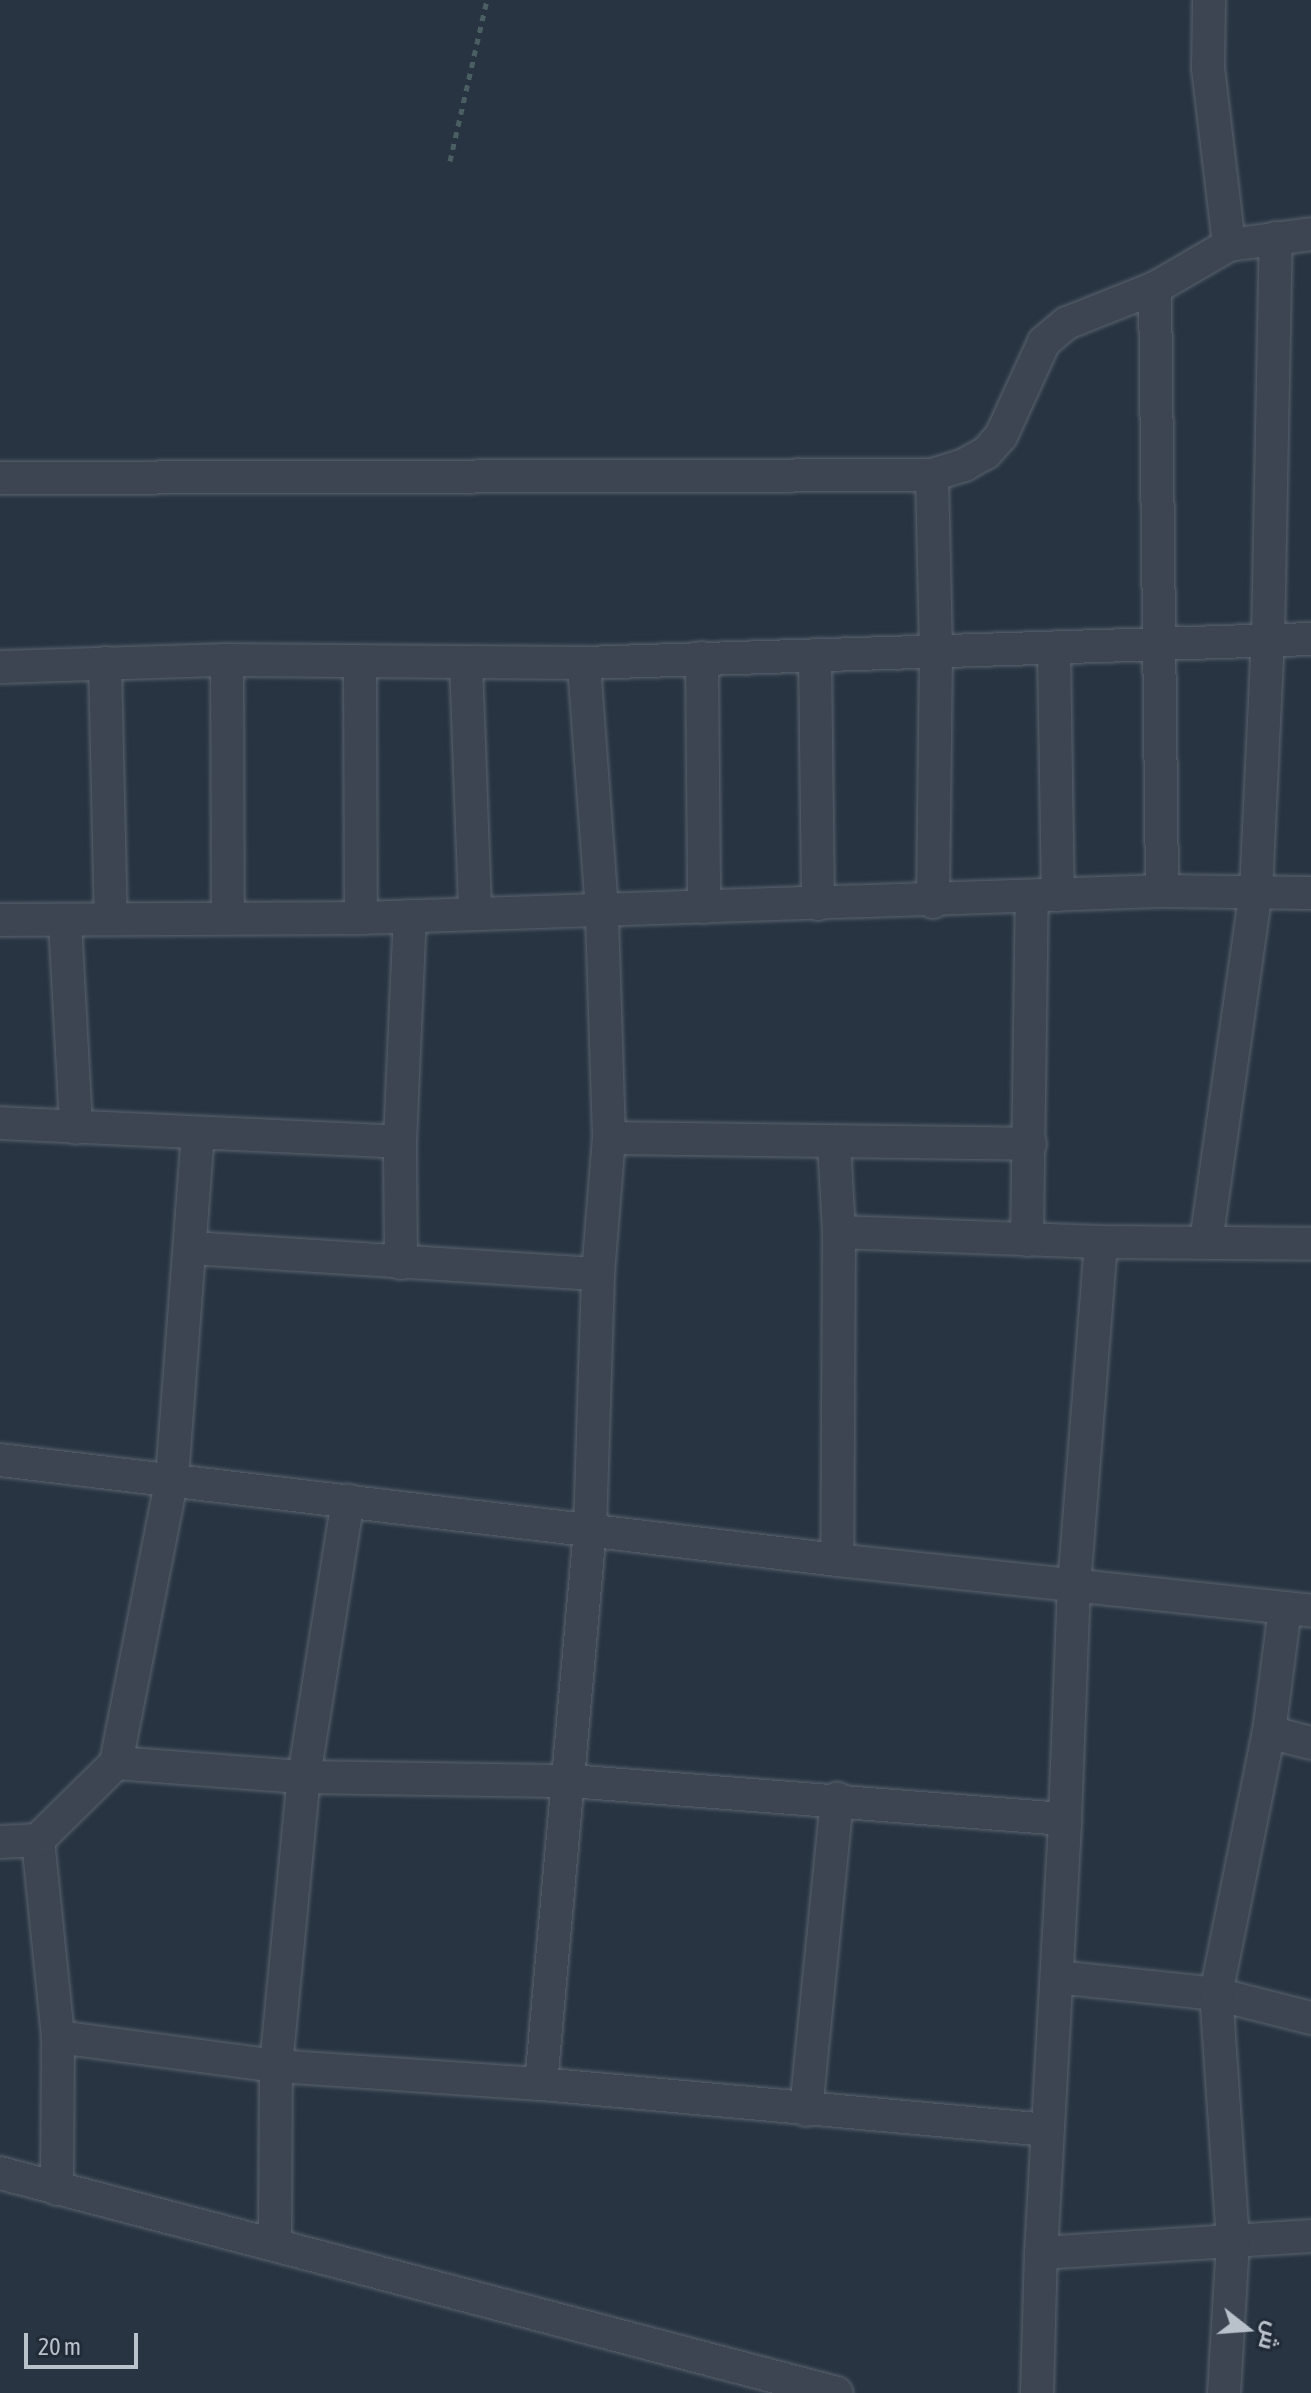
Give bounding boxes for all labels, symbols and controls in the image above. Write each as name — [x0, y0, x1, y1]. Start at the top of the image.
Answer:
north arrow — [1207, 2289, 1287, 2369]
scale bar — [28, 2317, 142, 2367]
text: ش — [1253, 2319, 1287, 2353]
text: 20 m — [38, 2333, 81, 2360]

